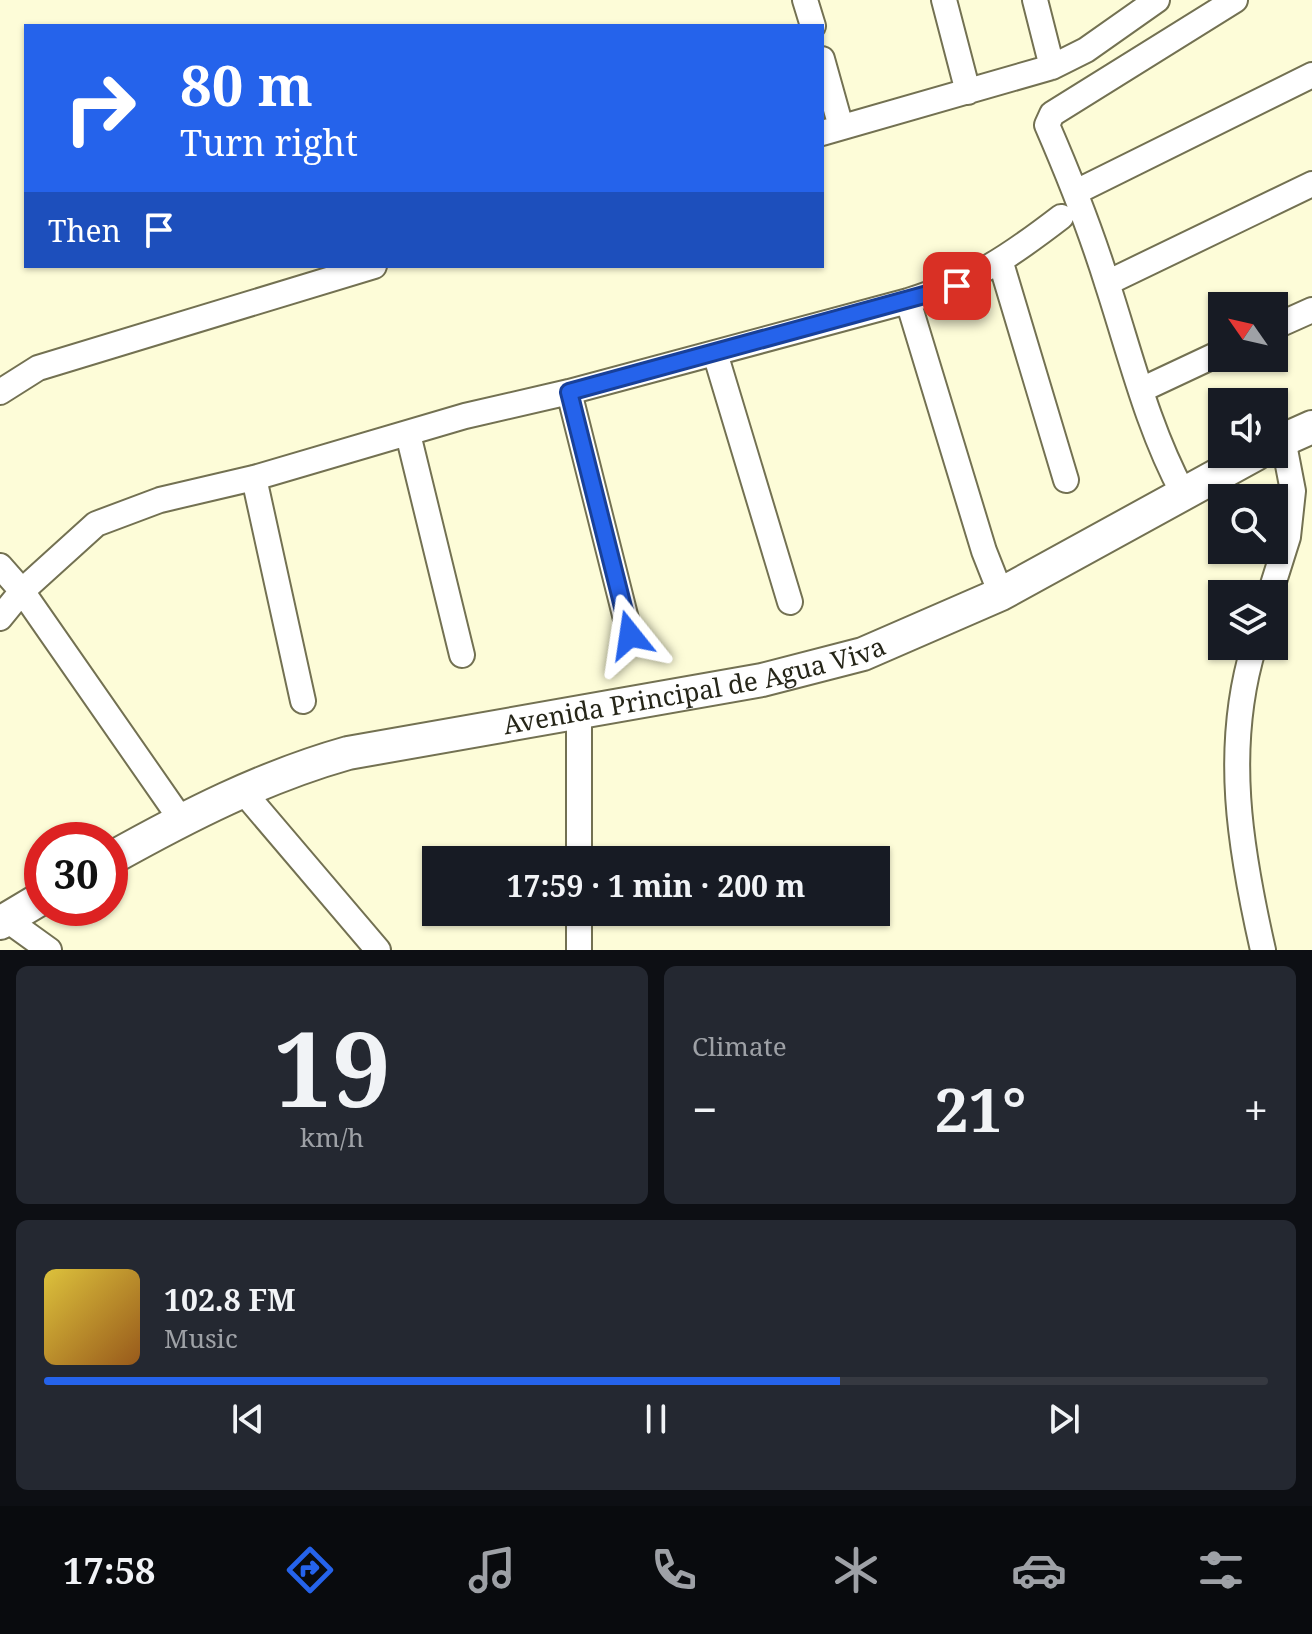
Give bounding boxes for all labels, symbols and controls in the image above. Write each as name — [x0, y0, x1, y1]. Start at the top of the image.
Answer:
text: 80 m — [180, 46, 313, 122]
icon: right — [48, 56, 152, 160]
text: Turn right — [180, 118, 358, 167]
icon: arrive — [137, 208, 181, 252]
text: Then — [48, 210, 121, 251]
pin — [923, 252, 991, 320]
icon: arrive — [935, 264, 979, 308]
north arrow — [1208, 292, 1288, 372]
map controls — [1208, 292, 1288, 660]
button: sound — [1208, 388, 1288, 468]
button: search — [1208, 484, 1288, 564]
button: layers — [1208, 580, 1288, 660]
position arrow — [588, 593, 672, 677]
street label: Avenida Principal de Agua Viva — [500, 627, 891, 742]
speed limit sign: 30 — [24, 822, 128, 926]
text: 17:59 · 1 min · 200 m — [507, 865, 805, 906]
text: 19 — [273, 996, 391, 1137]
text: Climate — [692, 1028, 787, 1064]
text: 21° — [935, 1068, 1026, 1150]
text: − — [692, 1079, 717, 1139]
text: + — [1243, 1079, 1268, 1139]
text: km/h — [300, 1119, 364, 1155]
text: 102.8 FM — [164, 1279, 296, 1320]
text: Music — [164, 1320, 238, 1356]
icon: previous — [226, 1397, 270, 1441]
icon: pause — [634, 1397, 678, 1441]
icon: next — [1042, 1397, 1086, 1441]
icon: directions — [282, 1542, 338, 1598]
icon: music — [464, 1542, 520, 1598]
icon: phone — [646, 1542, 702, 1598]
icon: climate — [828, 1542, 884, 1598]
icon: car — [1011, 1542, 1067, 1598]
icon: filters — [1193, 1542, 1249, 1598]
text: 17:58 — [63, 1546, 155, 1595]

